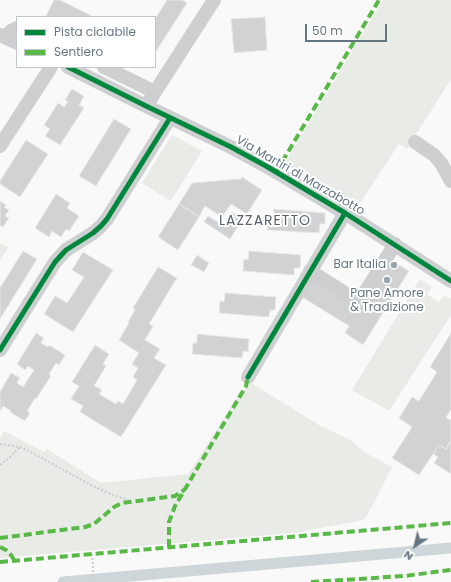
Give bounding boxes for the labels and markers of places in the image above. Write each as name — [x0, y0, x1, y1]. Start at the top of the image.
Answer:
place label: Bar Italia — [333, 258, 386, 272]
marker: Bar Italia — [389, 260, 399, 270]
marker: Pane Amore & Tradizione — [382, 275, 392, 285]
place label: Pane Amore & Tradizione — [350, 287, 424, 315]

